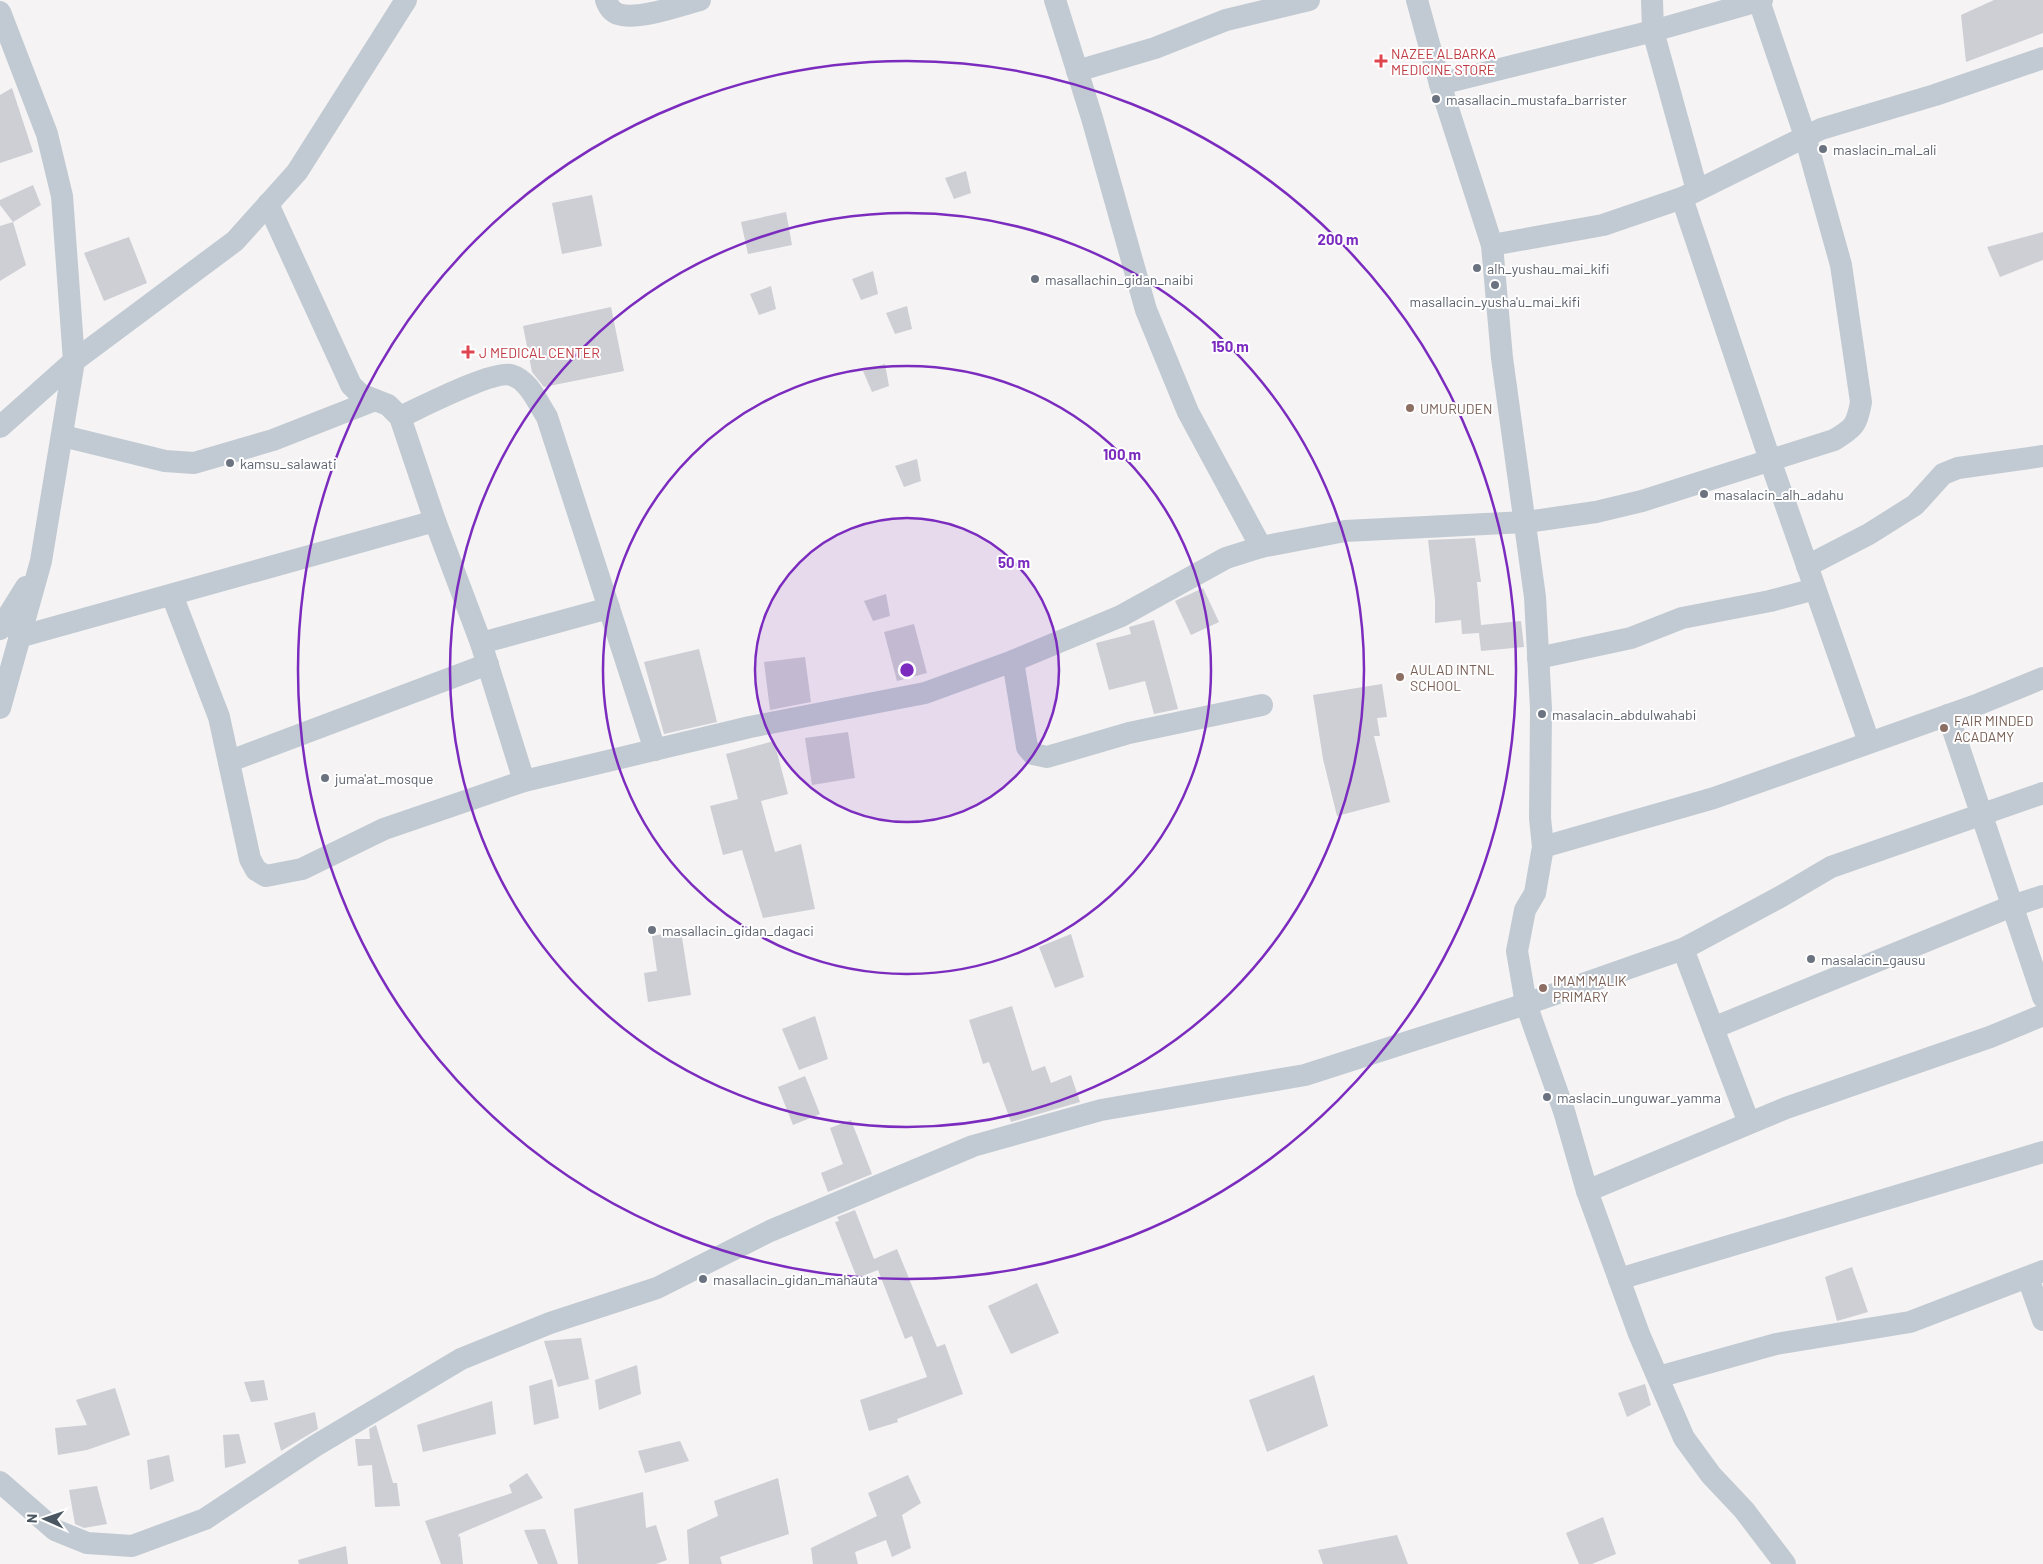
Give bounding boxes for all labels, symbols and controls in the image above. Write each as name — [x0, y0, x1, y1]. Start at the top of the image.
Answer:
place label: NAZEE ALBARKA MEDICINE STORE — [1391, 45, 1497, 78]
marker: NAZEE ALBARKA MEDICINE STORE — [1375, 55, 1387, 67]
place label: masallacin_mustafa_barrister — [1446, 91, 1627, 108]
marker: masallacin_mustafa_barrister — [1430, 93, 1442, 105]
place label: maslacin_mal_ali — [1833, 141, 1937, 158]
marker: maslacin_mal_ali — [1817, 143, 1829, 155]
text: 200 m — [1317, 230, 1359, 248]
place label: alh_yushau_mai_kifi — [1487, 260, 1610, 277]
marker: alh_yushau_mai_kifi — [1471, 262, 1483, 274]
place label: masallachin_gidan_naibi — [1045, 271, 1194, 288]
marker: masallachin_gidan_naibi — [1029, 273, 1041, 285]
marker: masallacin_yusha'u_mai_kifi — [1489, 279, 1501, 291]
place label: masallacin_yusha'u_mai_kifi — [1410, 293, 1580, 310]
text: 150 m — [1211, 337, 1249, 355]
place label: J MEDICAL CENTER — [479, 344, 600, 361]
marker: J MEDICAL CENTER — [461, 345, 475, 359]
place label: UMURUDEN — [1420, 400, 1492, 417]
marker: UMURUDEN — [1404, 402, 1416, 414]
text: 100 m — [1103, 445, 1141, 463]
place label: kamsu_salawati — [240, 455, 337, 472]
marker: kamsu_salawati — [224, 457, 236, 469]
place label: masalacin_alh_adahu — [1714, 486, 1844, 503]
marker: masalacin_alh_adahu — [1698, 488, 1710, 500]
text: 50 m — [998, 553, 1030, 571]
centre of rings — [898, 661, 916, 679]
place label: AULAD INTNL SCHOOL — [1410, 661, 1494, 694]
marker: AULAD INTNL SCHOOL — [1394, 671, 1406, 683]
place label: masalacin_abdulwahabi — [1552, 706, 1696, 723]
marker: masalacin_abdulwahabi — [1536, 708, 1548, 720]
place label: FAIR MINDED ACADAMY — [1954, 712, 2033, 745]
marker: FAIR MINDED ACADAMY — [1938, 722, 1950, 734]
place label: juma'at_mosque — [334, 770, 434, 787]
marker: juma'at_mosque — [319, 772, 331, 784]
place label: masallacin_gidan_dagaci — [662, 922, 814, 939]
marker: masallacin_gidan_dagaci — [646, 924, 658, 936]
place label: masalacin_gausu — [1821, 951, 1926, 968]
marker: masalacin_gausu — [1805, 953, 1817, 965]
place label: IMAM MALIK PRIMARY — [1553, 972, 1627, 1005]
marker: IMAM MALIK PRIMARY — [1537, 982, 1549, 994]
place label: maslacin_unguwar_yamma — [1557, 1089, 1721, 1106]
marker: maslacin_unguwar_yamma — [1541, 1091, 1553, 1103]
place label: masallacin_gidan_mahauta — [713, 1271, 878, 1288]
marker: masallacin_gidan_mahauta — [697, 1273, 709, 1285]
north arrow — [20, 1494, 70, 1544]
text: N — [23, 1514, 40, 1523]

